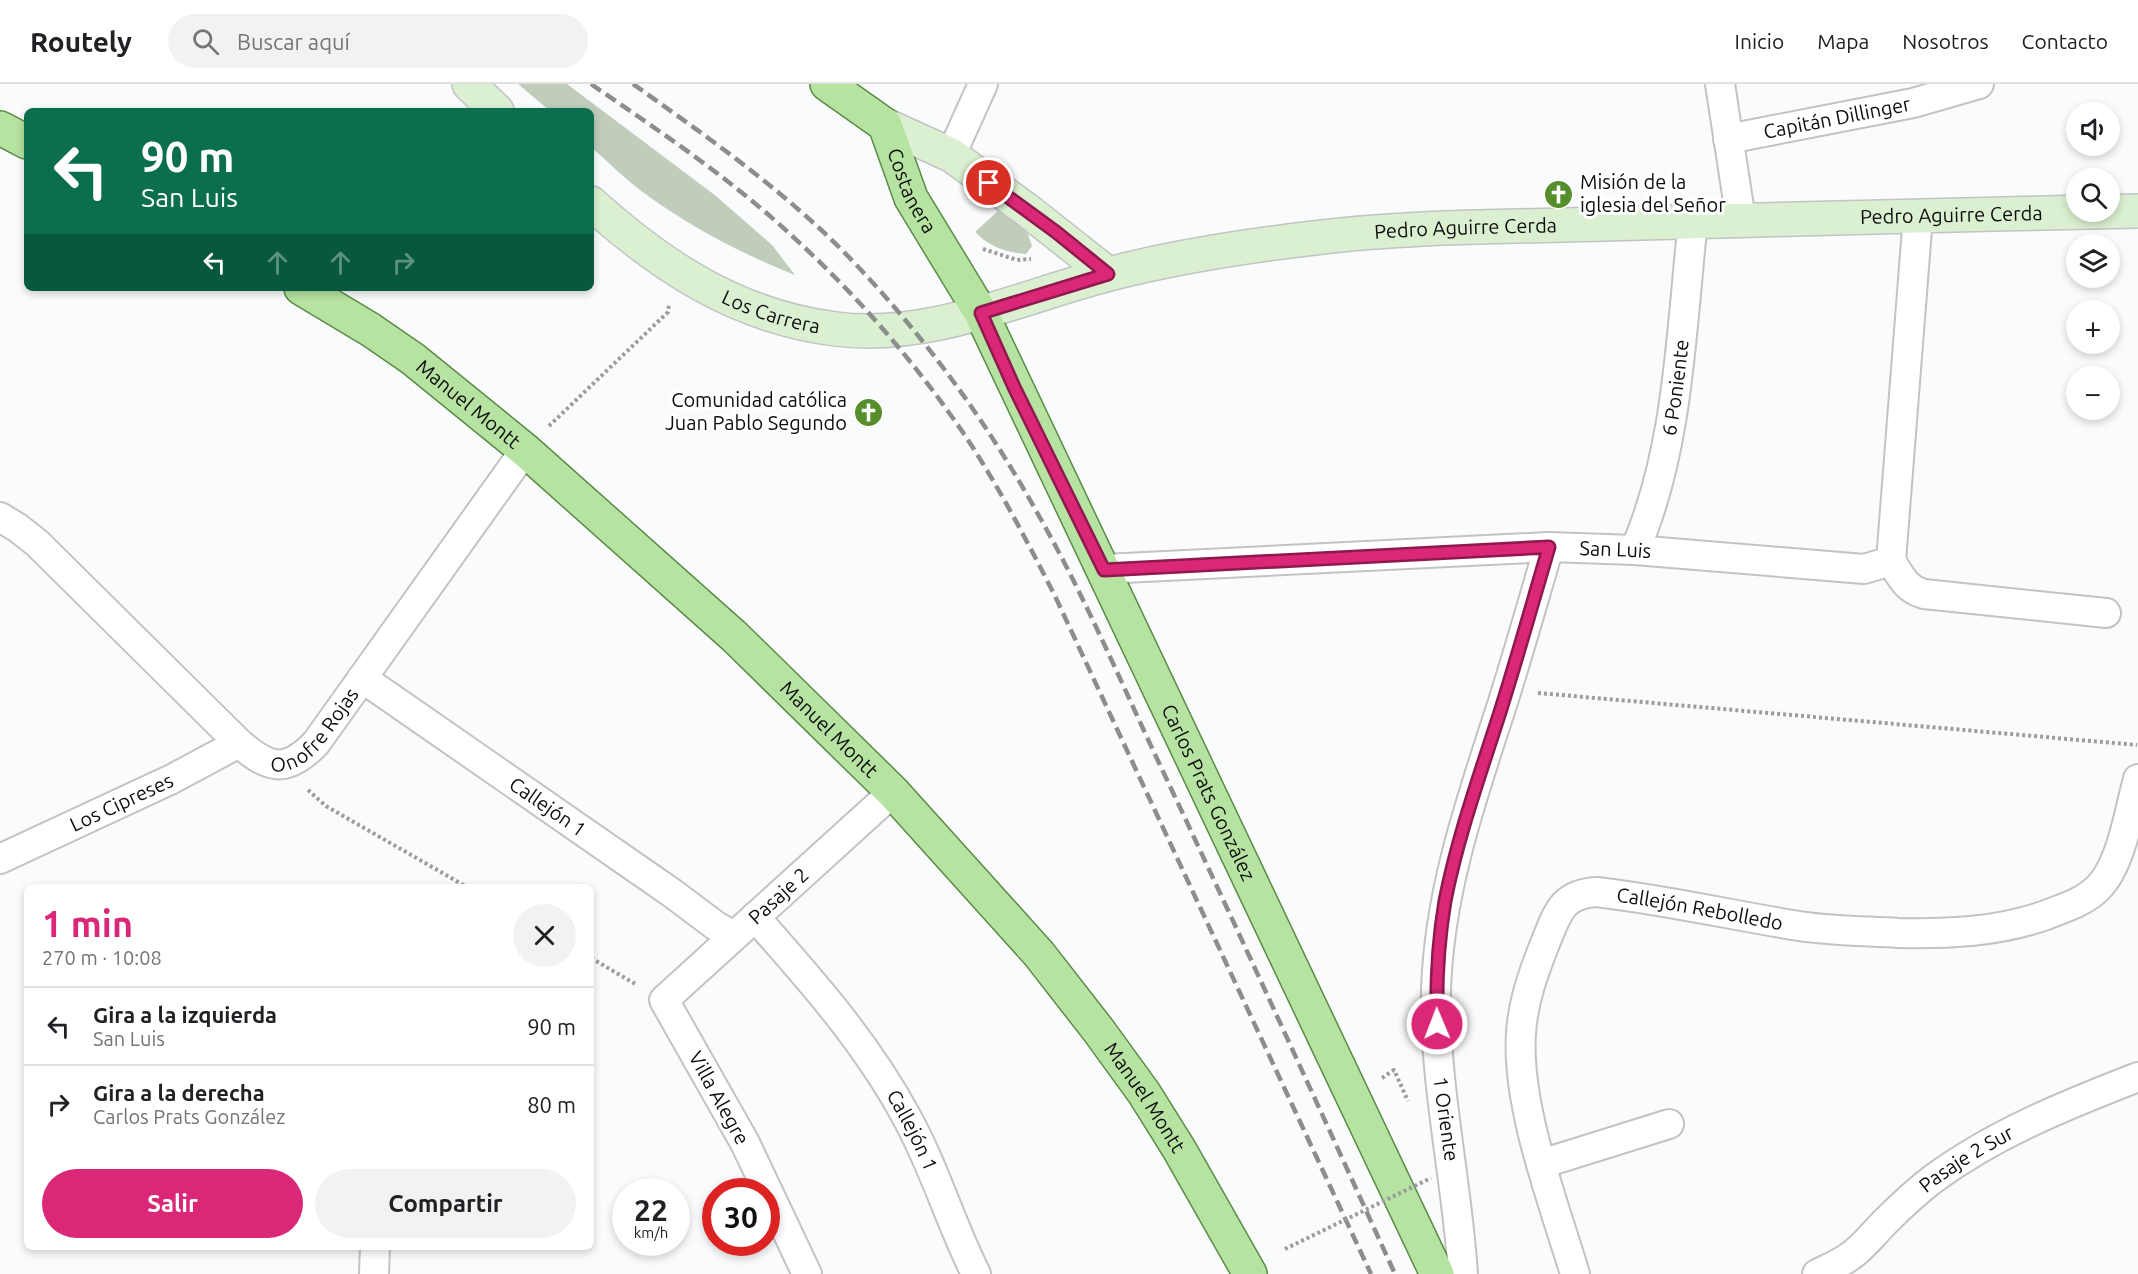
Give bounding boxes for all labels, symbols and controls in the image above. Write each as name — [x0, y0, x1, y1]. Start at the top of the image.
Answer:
search box — [168, 14, 588, 68]
icon: search — [189, 25, 222, 58]
text: Routely — [30, 26, 132, 57]
text: Buscar aquí — [237, 29, 350, 54]
text: Inicio — [1735, 29, 1784, 53]
text: Mapa — [1817, 29, 1869, 53]
text: Nosotros — [1902, 29, 1989, 53]
text: Contacto — [2022, 29, 2108, 53]
street label: Capitán Dillinger — [1761, 92, 1913, 143]
map controls — [2066, 102, 2120, 420]
button: sound — [2066, 102, 2120, 156]
icon: left — [42, 132, 120, 210]
text: 90 m — [141, 133, 235, 180]
street label: Costanera — [883, 145, 942, 237]
pin — [963, 157, 1014, 208]
icon: arrive — [972, 166, 1005, 199]
button: search — [2066, 168, 2120, 222]
place label: Misión de la iglesia del Señor — [1580, 170, 1726, 216]
church icon: Misión de la iglesia del Señor — [1543, 178, 1575, 210]
text: San Luis — [141, 182, 238, 212]
street label: Pedro Aguirre Cerda — [1860, 201, 2043, 228]
street label: Pedro Aguirre Cerda — [1373, 213, 1557, 243]
button: layers — [2066, 234, 2120, 288]
icon: left — [198, 246, 231, 279]
icon: ahead — [261, 246, 294, 279]
icon: ahead — [324, 246, 357, 279]
icon: right — [387, 246, 420, 279]
street label: Los Carrera — [719, 285, 822, 338]
button: + — [2066, 300, 2120, 354]
street label: 6 Poniente — [1657, 338, 1693, 437]
street label: Manuel Montt — [412, 354, 526, 453]
button: − — [2066, 366, 2120, 420]
place label: Comunidad católica Juan Pablo Segundo — [665, 388, 847, 434]
church icon: Comunidad católica Juan Pablo Segundo — [852, 396, 884, 428]
street label: San Luis — [1579, 536, 1652, 562]
street label: Manuel Montt — [776, 676, 883, 782]
street label: Onofre Rojas — [270, 683, 363, 776]
street label: Carlos Prats González — [1157, 700, 1261, 884]
street label: Los Cipreses — [66, 768, 176, 836]
street label: Callejón 1 — [505, 772, 591, 841]
street label: Pasaje 2 — [744, 863, 813, 929]
street label: Callejón Rebolledo — [1615, 883, 1785, 934]
text: 1 min — [42, 903, 133, 944]
button: close — [513, 904, 576, 967]
text: 270 m · 10:08 — [42, 946, 162, 969]
position arrow — [1405, 992, 1469, 1056]
text: Gira a la izquierda — [93, 1002, 277, 1027]
icon: left — [42, 1010, 75, 1043]
text: 90 m — [527, 1014, 576, 1039]
text: San Luis — [93, 1027, 165, 1050]
street label: Manuel Montt — [1100, 1038, 1190, 1157]
street label: Villa Alegre — [684, 1047, 754, 1148]
street label: 1 Oriente — [1429, 1075, 1464, 1163]
text: Gira a la derecha — [93, 1080, 265, 1105]
street label: Callejón 1 — [882, 1085, 943, 1174]
icon: right — [42, 1088, 75, 1121]
text: 80 m — [527, 1092, 576, 1117]
text: Carlos Prats González — [93, 1105, 286, 1128]
street label: Pasaje 2 Sur — [1914, 1120, 2017, 1197]
button: Salir — [42, 1169, 303, 1238]
button: Compartir — [315, 1169, 576, 1238]
speed limit sign: 30 — [702, 1178, 780, 1256]
text: 22 — [634, 1193, 668, 1227]
text: km/h — [634, 1224, 668, 1241]

